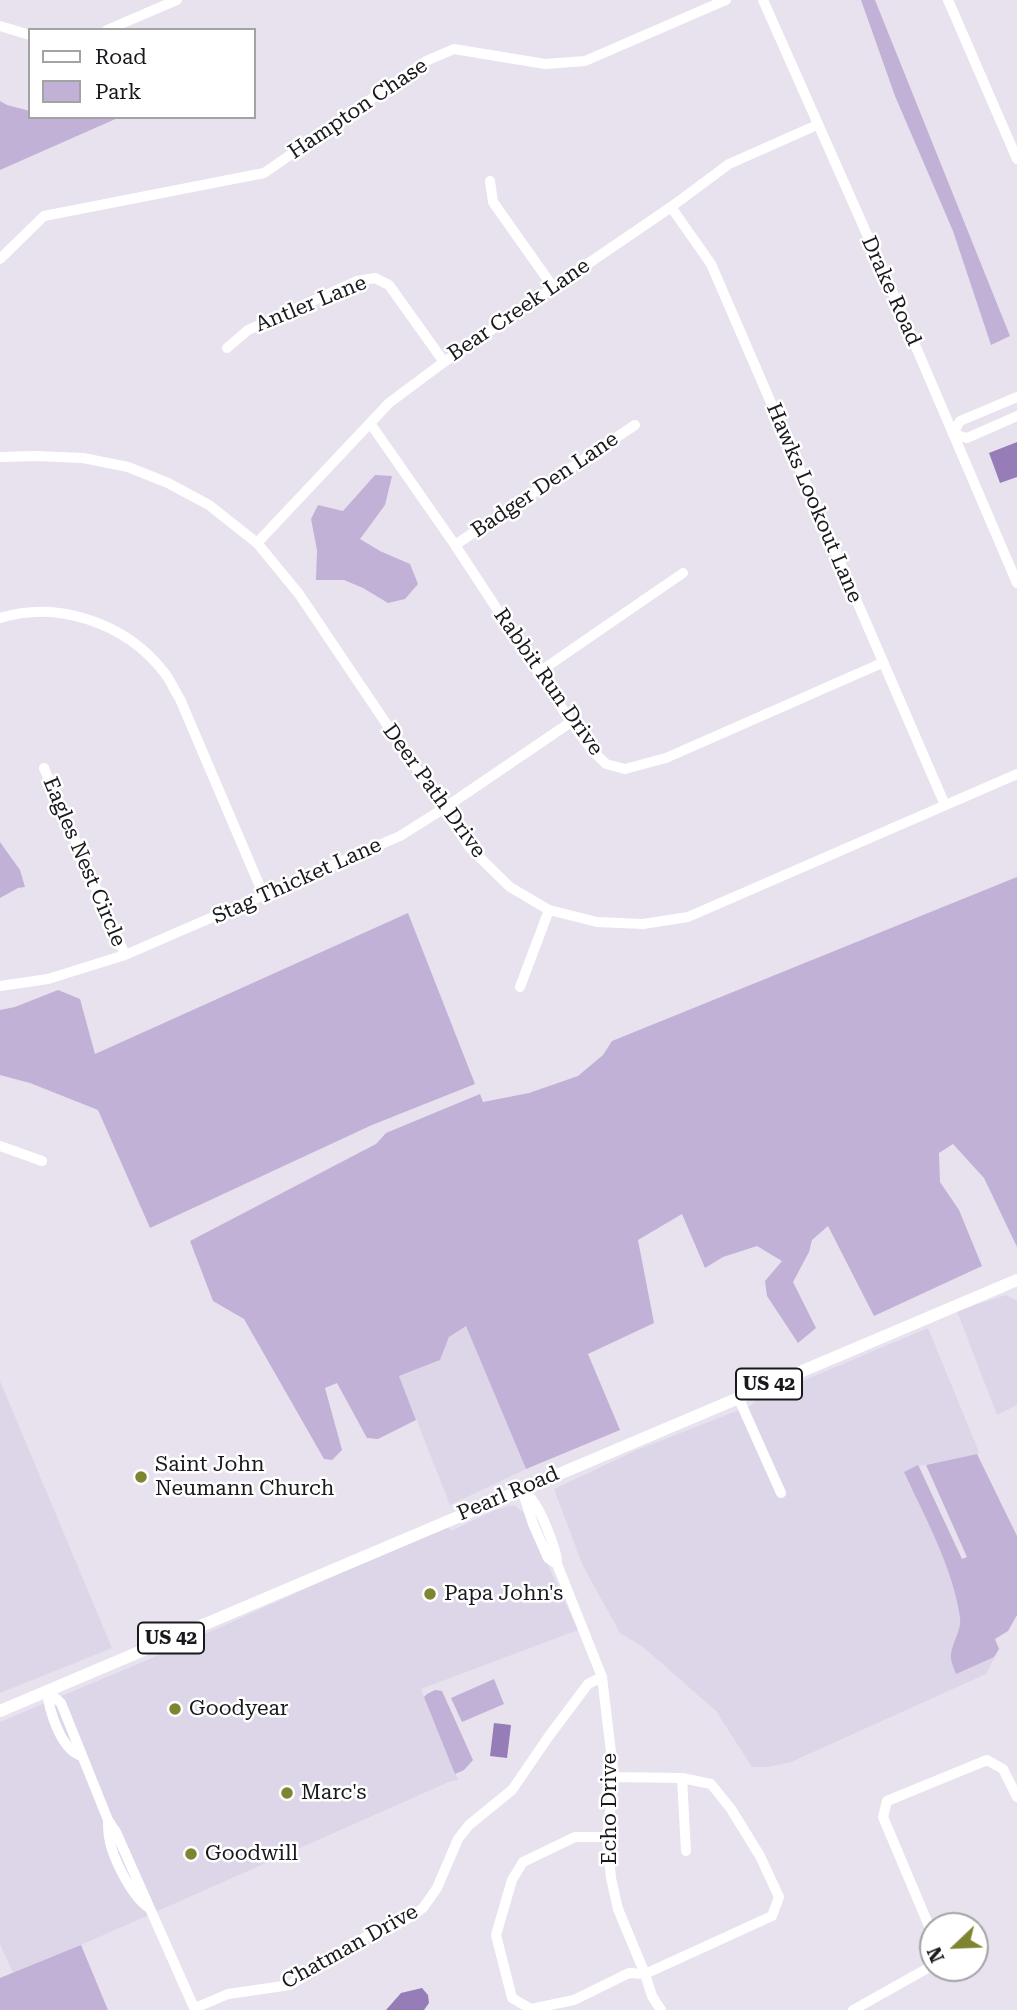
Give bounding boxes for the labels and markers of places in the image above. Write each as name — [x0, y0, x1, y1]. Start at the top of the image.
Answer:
place label: Saint John Neumann Church — [155, 1452, 334, 1502]
marker: Saint John Neumann Church — [133, 1469, 149, 1485]
place label: Papa John's — [444, 1581, 563, 1607]
marker: Papa John's — [422, 1586, 438, 1602]
place label: Goodyear — [189, 1696, 288, 1722]
marker: Goodyear — [167, 1701, 183, 1717]
place label: Marc's — [301, 1780, 366, 1806]
marker: Marc's — [279, 1785, 295, 1801]
place label: Goodwill — [205, 1841, 298, 1867]
marker: Goodwill — [183, 1846, 199, 1862]

